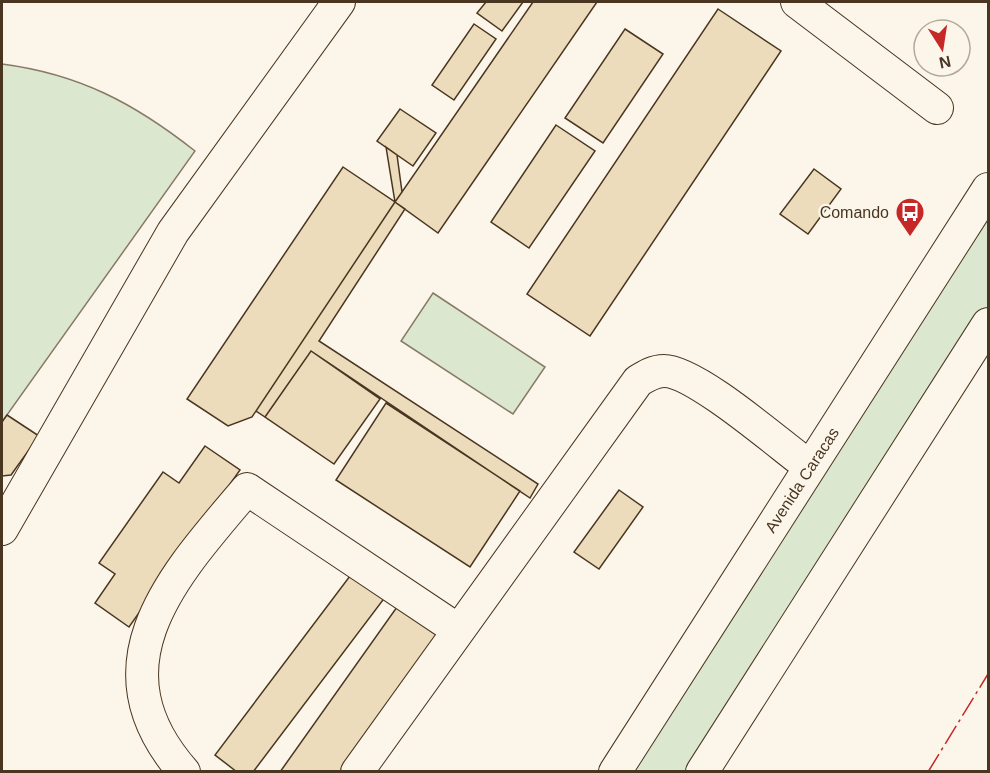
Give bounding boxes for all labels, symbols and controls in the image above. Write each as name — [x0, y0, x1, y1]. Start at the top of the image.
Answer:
north arrow — [912, 18, 972, 78]
text: N — [938, 53, 952, 72]
bus stop icon: Comando — [894, 196, 926, 238]
place label: Comando — [820, 204, 889, 221]
street label: Avenida Caracas — [762, 424, 842, 536]

